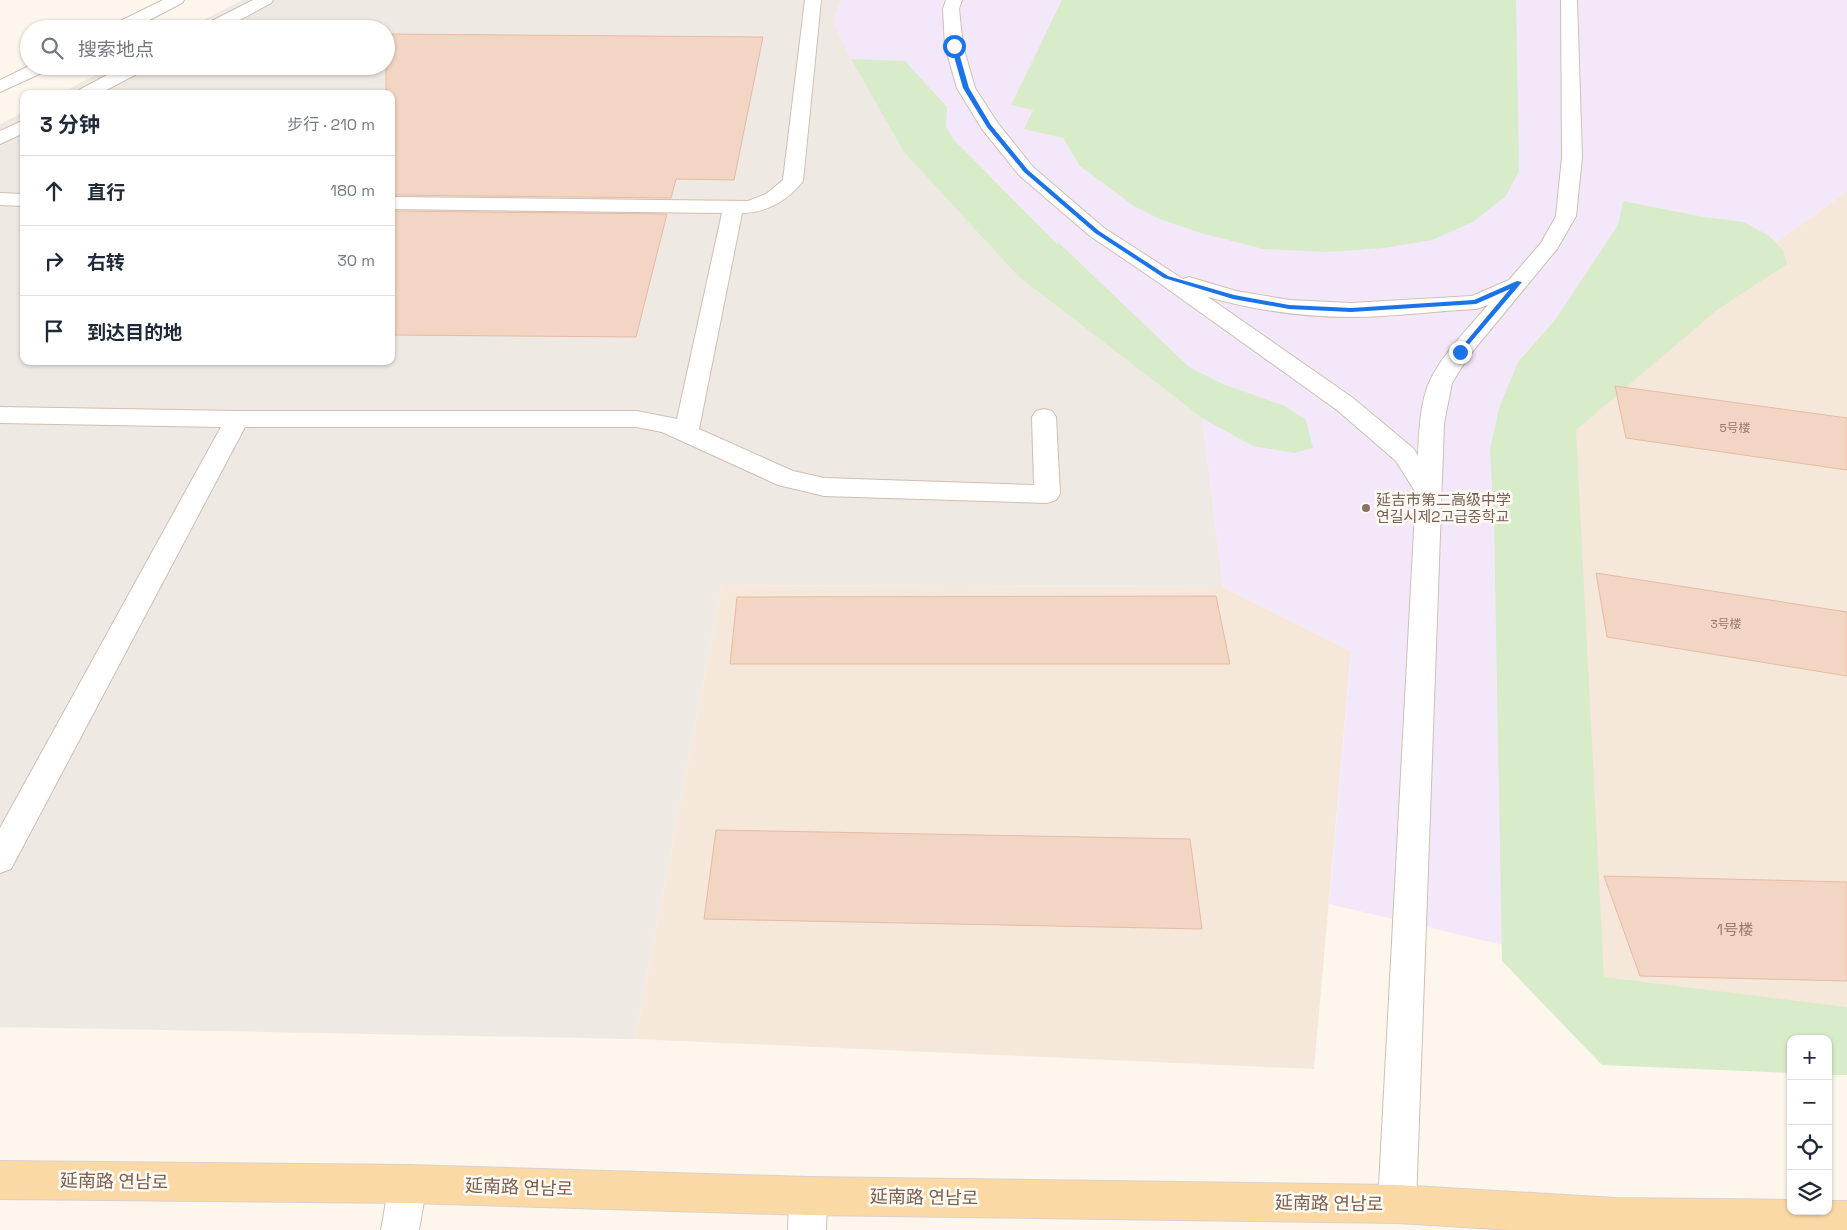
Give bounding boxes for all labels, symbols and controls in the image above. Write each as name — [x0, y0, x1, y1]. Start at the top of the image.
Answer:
search box — [20, 20, 395, 75]
icon: search — [38, 34, 66, 62]
route start — [943, 35, 966, 58]
text: 搜索地点 — [78, 37, 154, 62]
text: 3 分钟 — [40, 111, 100, 138]
text: 步行 · 210 m — [287, 114, 375, 135]
icon: ahead — [40, 177, 68, 205]
text: 直行 — [87, 180, 125, 205]
text: 180 m — [330, 180, 375, 201]
icon: right — [40, 247, 68, 275]
text: 右转 — [87, 250, 125, 275]
text: 30 m — [337, 250, 375, 271]
icon: arrive — [40, 317, 68, 345]
text: 到达目的地 — [87, 320, 182, 345]
route end — [1449, 341, 1472, 364]
house number: 5号楼 — [1719, 420, 1751, 436]
place label: 延吉市第二高级中学 연길시제2고급중학교 — [1376, 490, 1511, 526]
marker: 延吉市第二高级中学 연길시제2고급중학교 — [1360, 502, 1372, 514]
house number: 3号楼 — [1710, 616, 1742, 632]
house number: 1号楼 — [1717, 920, 1753, 939]
map controls — [1787, 1035, 1832, 1215]
button: + — [1787, 1035, 1832, 1080]
button: − — [1787, 1080, 1832, 1125]
button: locate — [1787, 1125, 1832, 1170]
street label: 延南路 연남로 — [60, 1169, 168, 1193]
button: layers — [1787, 1170, 1832, 1215]
street label: 延南路 연남로 — [464, 1174, 574, 1200]
street label: 延南路 연남로 — [870, 1185, 978, 1209]
street label: 延南路 연남로 — [1275, 1191, 1383, 1215]

